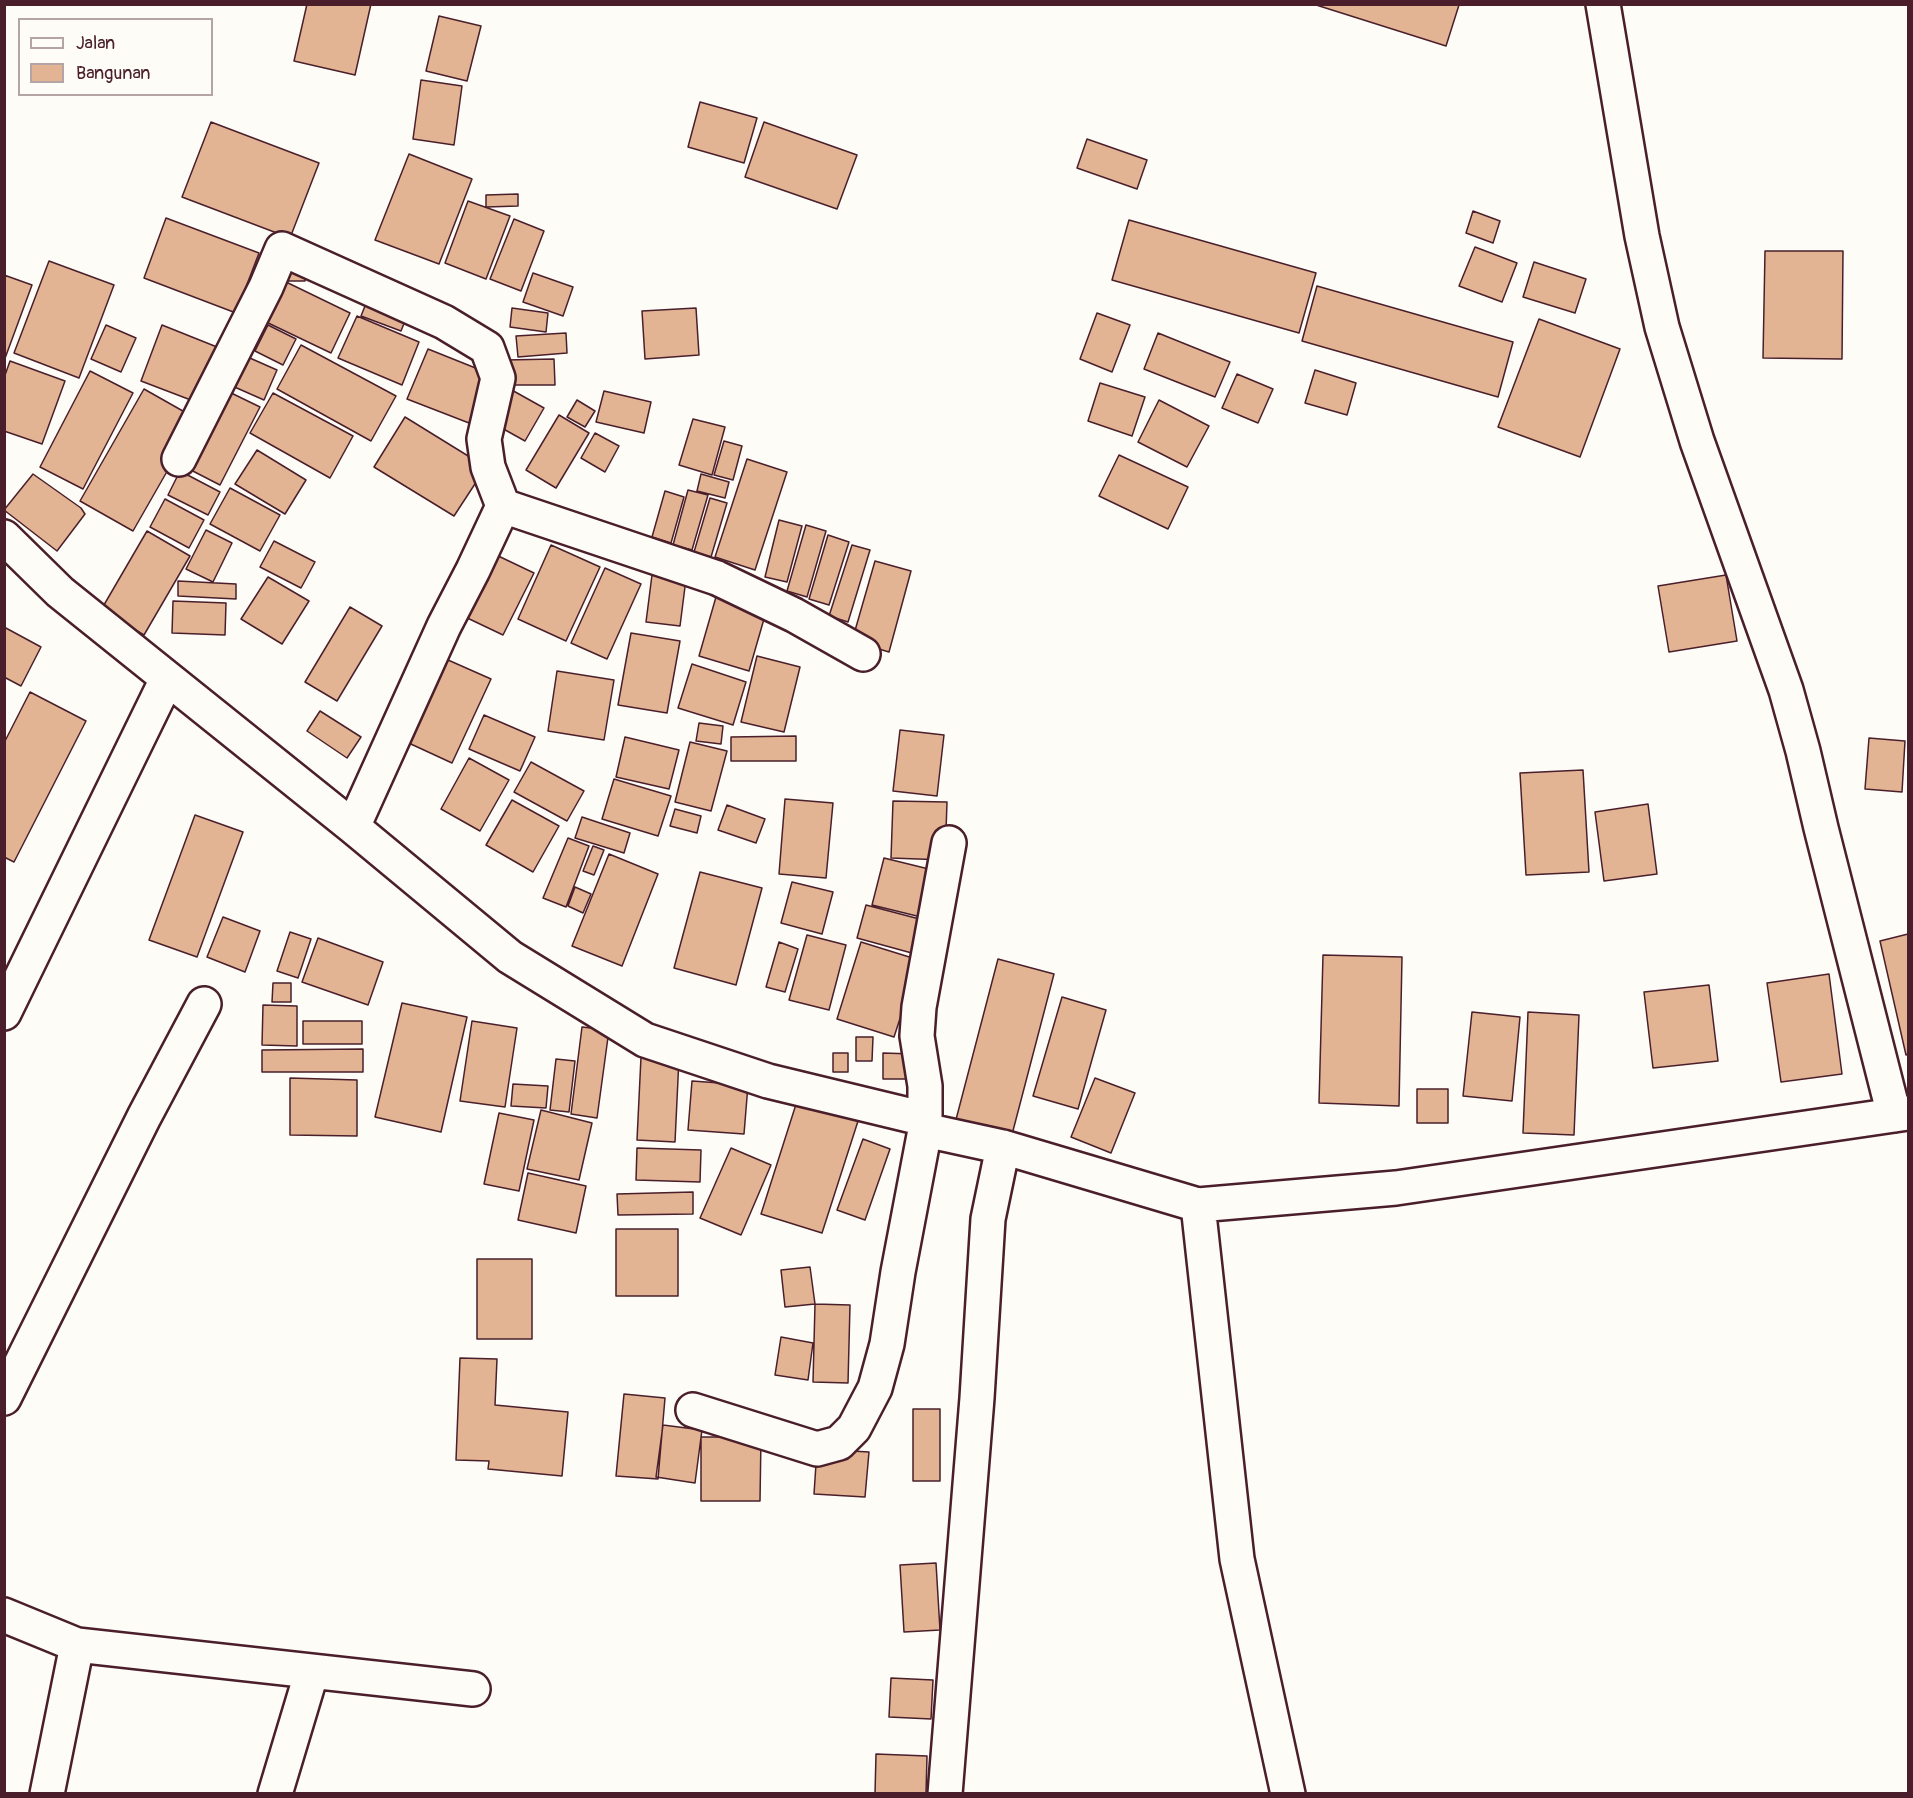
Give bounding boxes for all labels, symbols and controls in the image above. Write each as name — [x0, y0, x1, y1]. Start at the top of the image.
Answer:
legend — [18, 18, 213, 96]
text: Jalan — [76, 32, 115, 55]
text: Bangunan — [76, 62, 151, 85]

